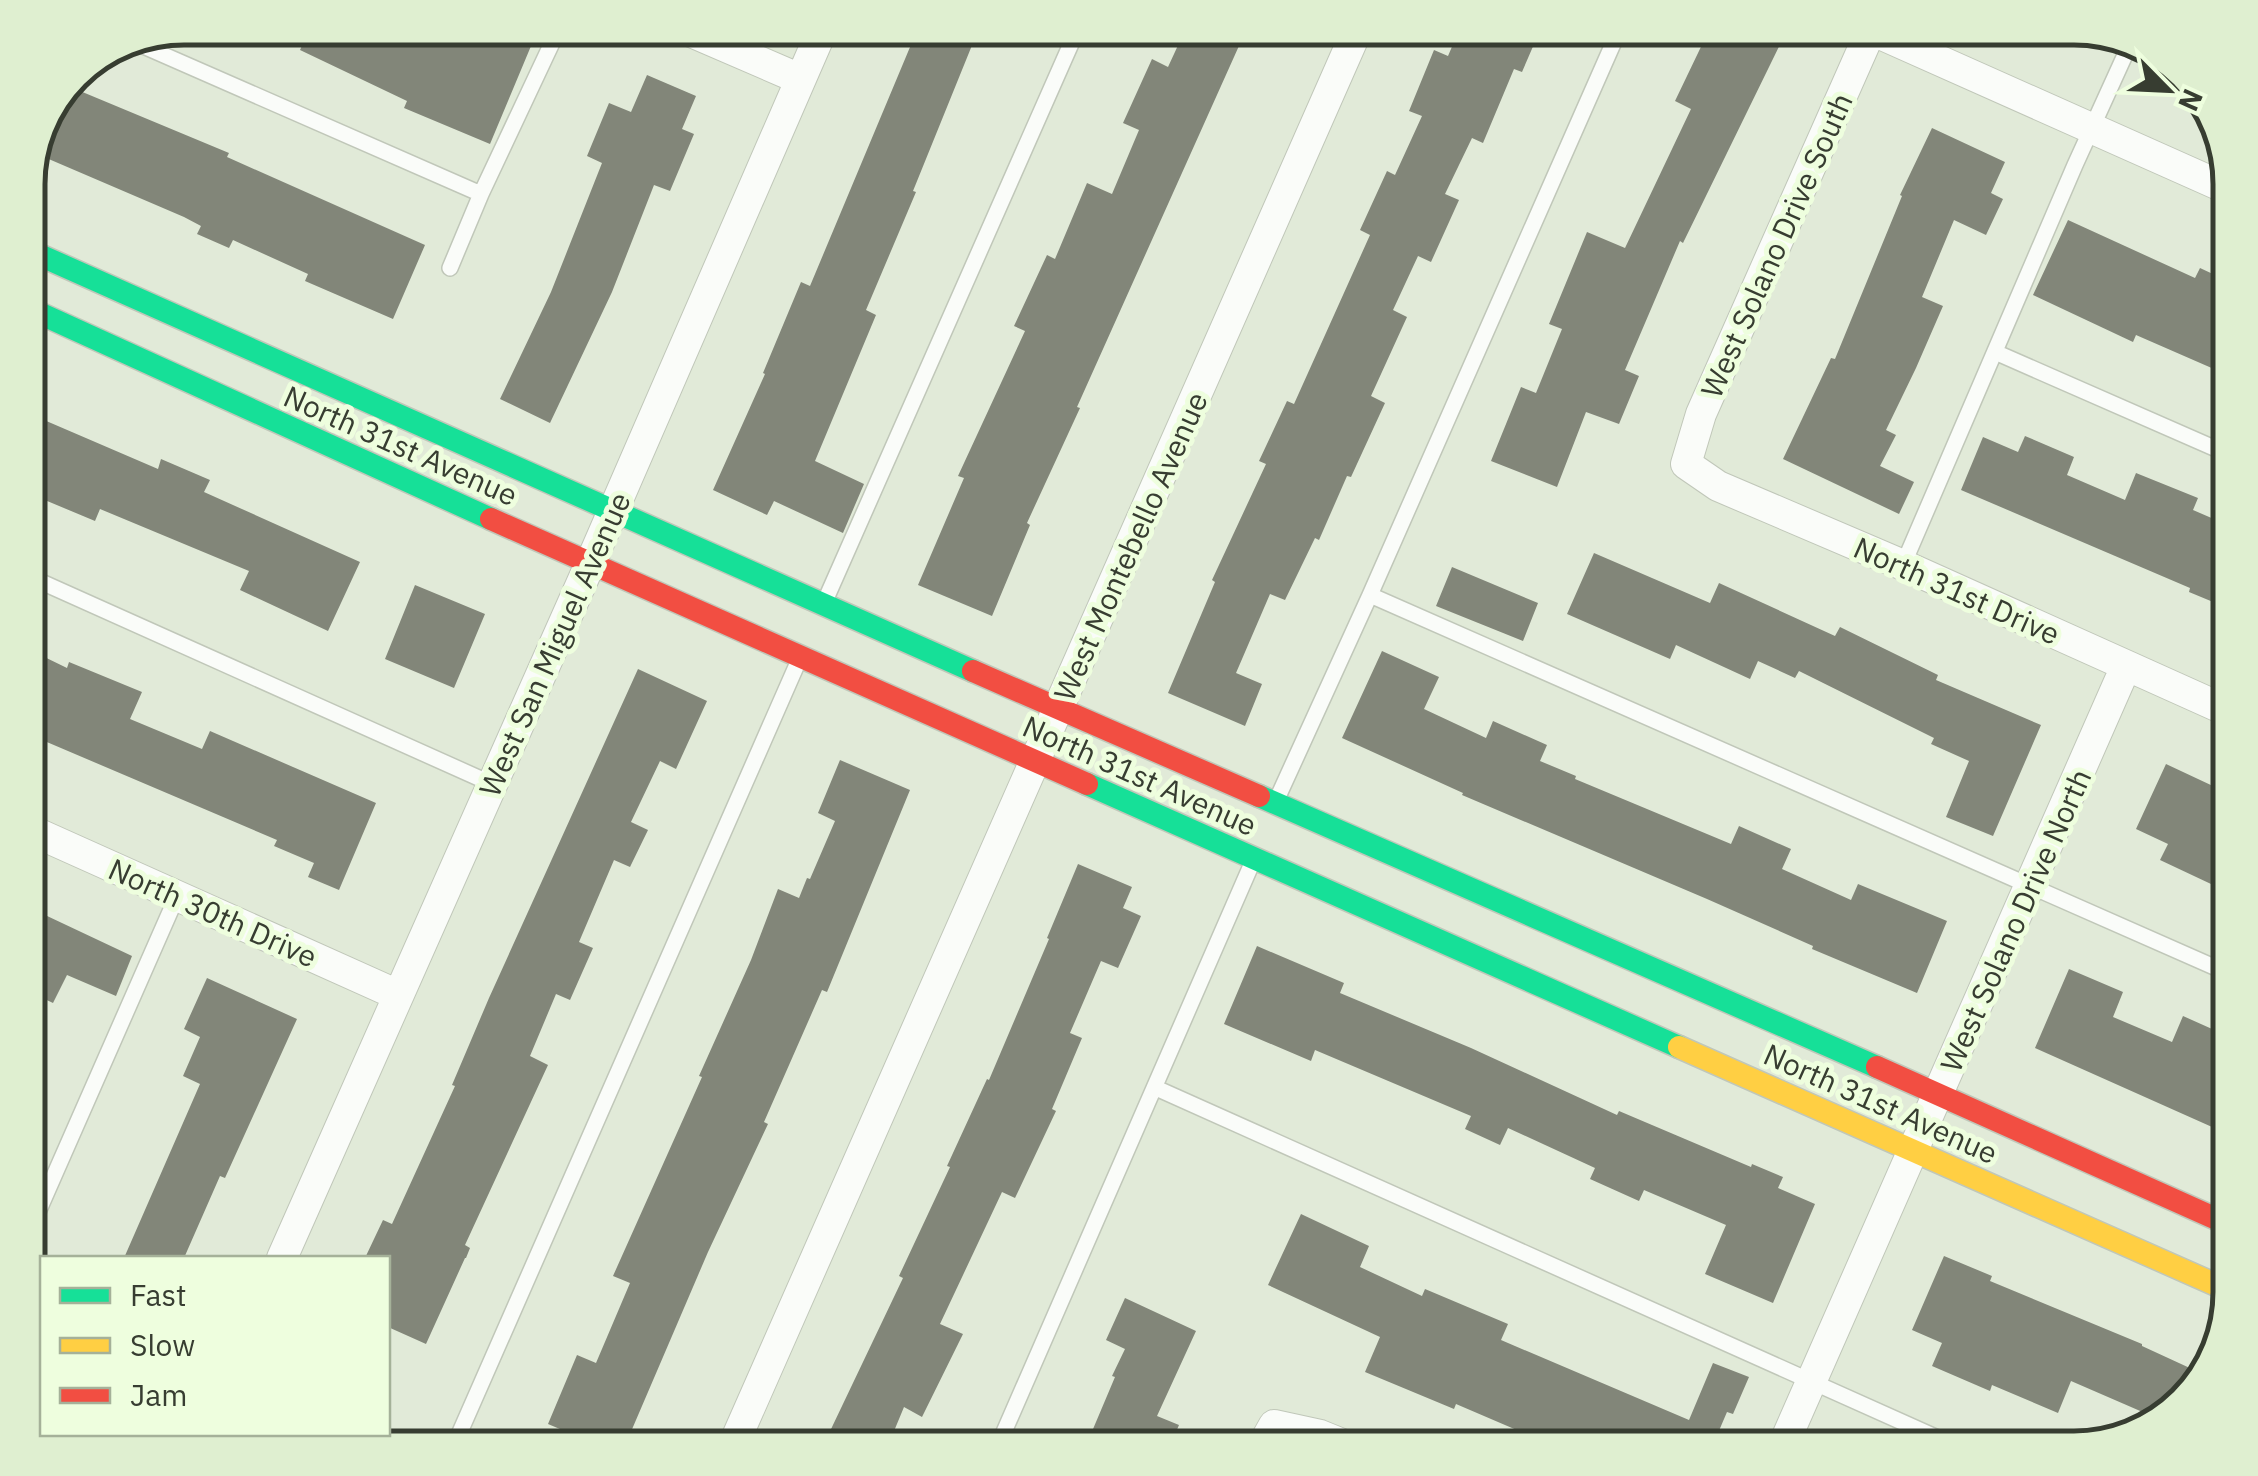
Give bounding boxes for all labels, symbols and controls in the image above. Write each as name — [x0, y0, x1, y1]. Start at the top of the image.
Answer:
north arrow — [2118, 40, 2218, 140]
text: N — [2170, 84, 2212, 117]
street label: West Solano Drive South — [1691, 86, 1861, 404]
street label: North 31st Avenue — [278, 376, 524, 514]
street label: West Montebello Avenue — [1044, 386, 1216, 706]
street label: West San Miguel Avenue — [469, 486, 639, 802]
street label: North 31st Drive — [1848, 527, 2066, 653]
street label: North 31st Avenue — [1017, 706, 1263, 844]
street label: West Solano Drive North — [1931, 762, 2099, 1078]
street label: North 30th Drive — [103, 849, 323, 975]
street label: North 31st Avenue — [1758, 1034, 2004, 1172]
legend — [40, 1256, 390, 1436]
text: Fast — [130, 1275, 187, 1314]
text: Slow — [130, 1325, 195, 1364]
text: Jam — [130, 1375, 188, 1414]

